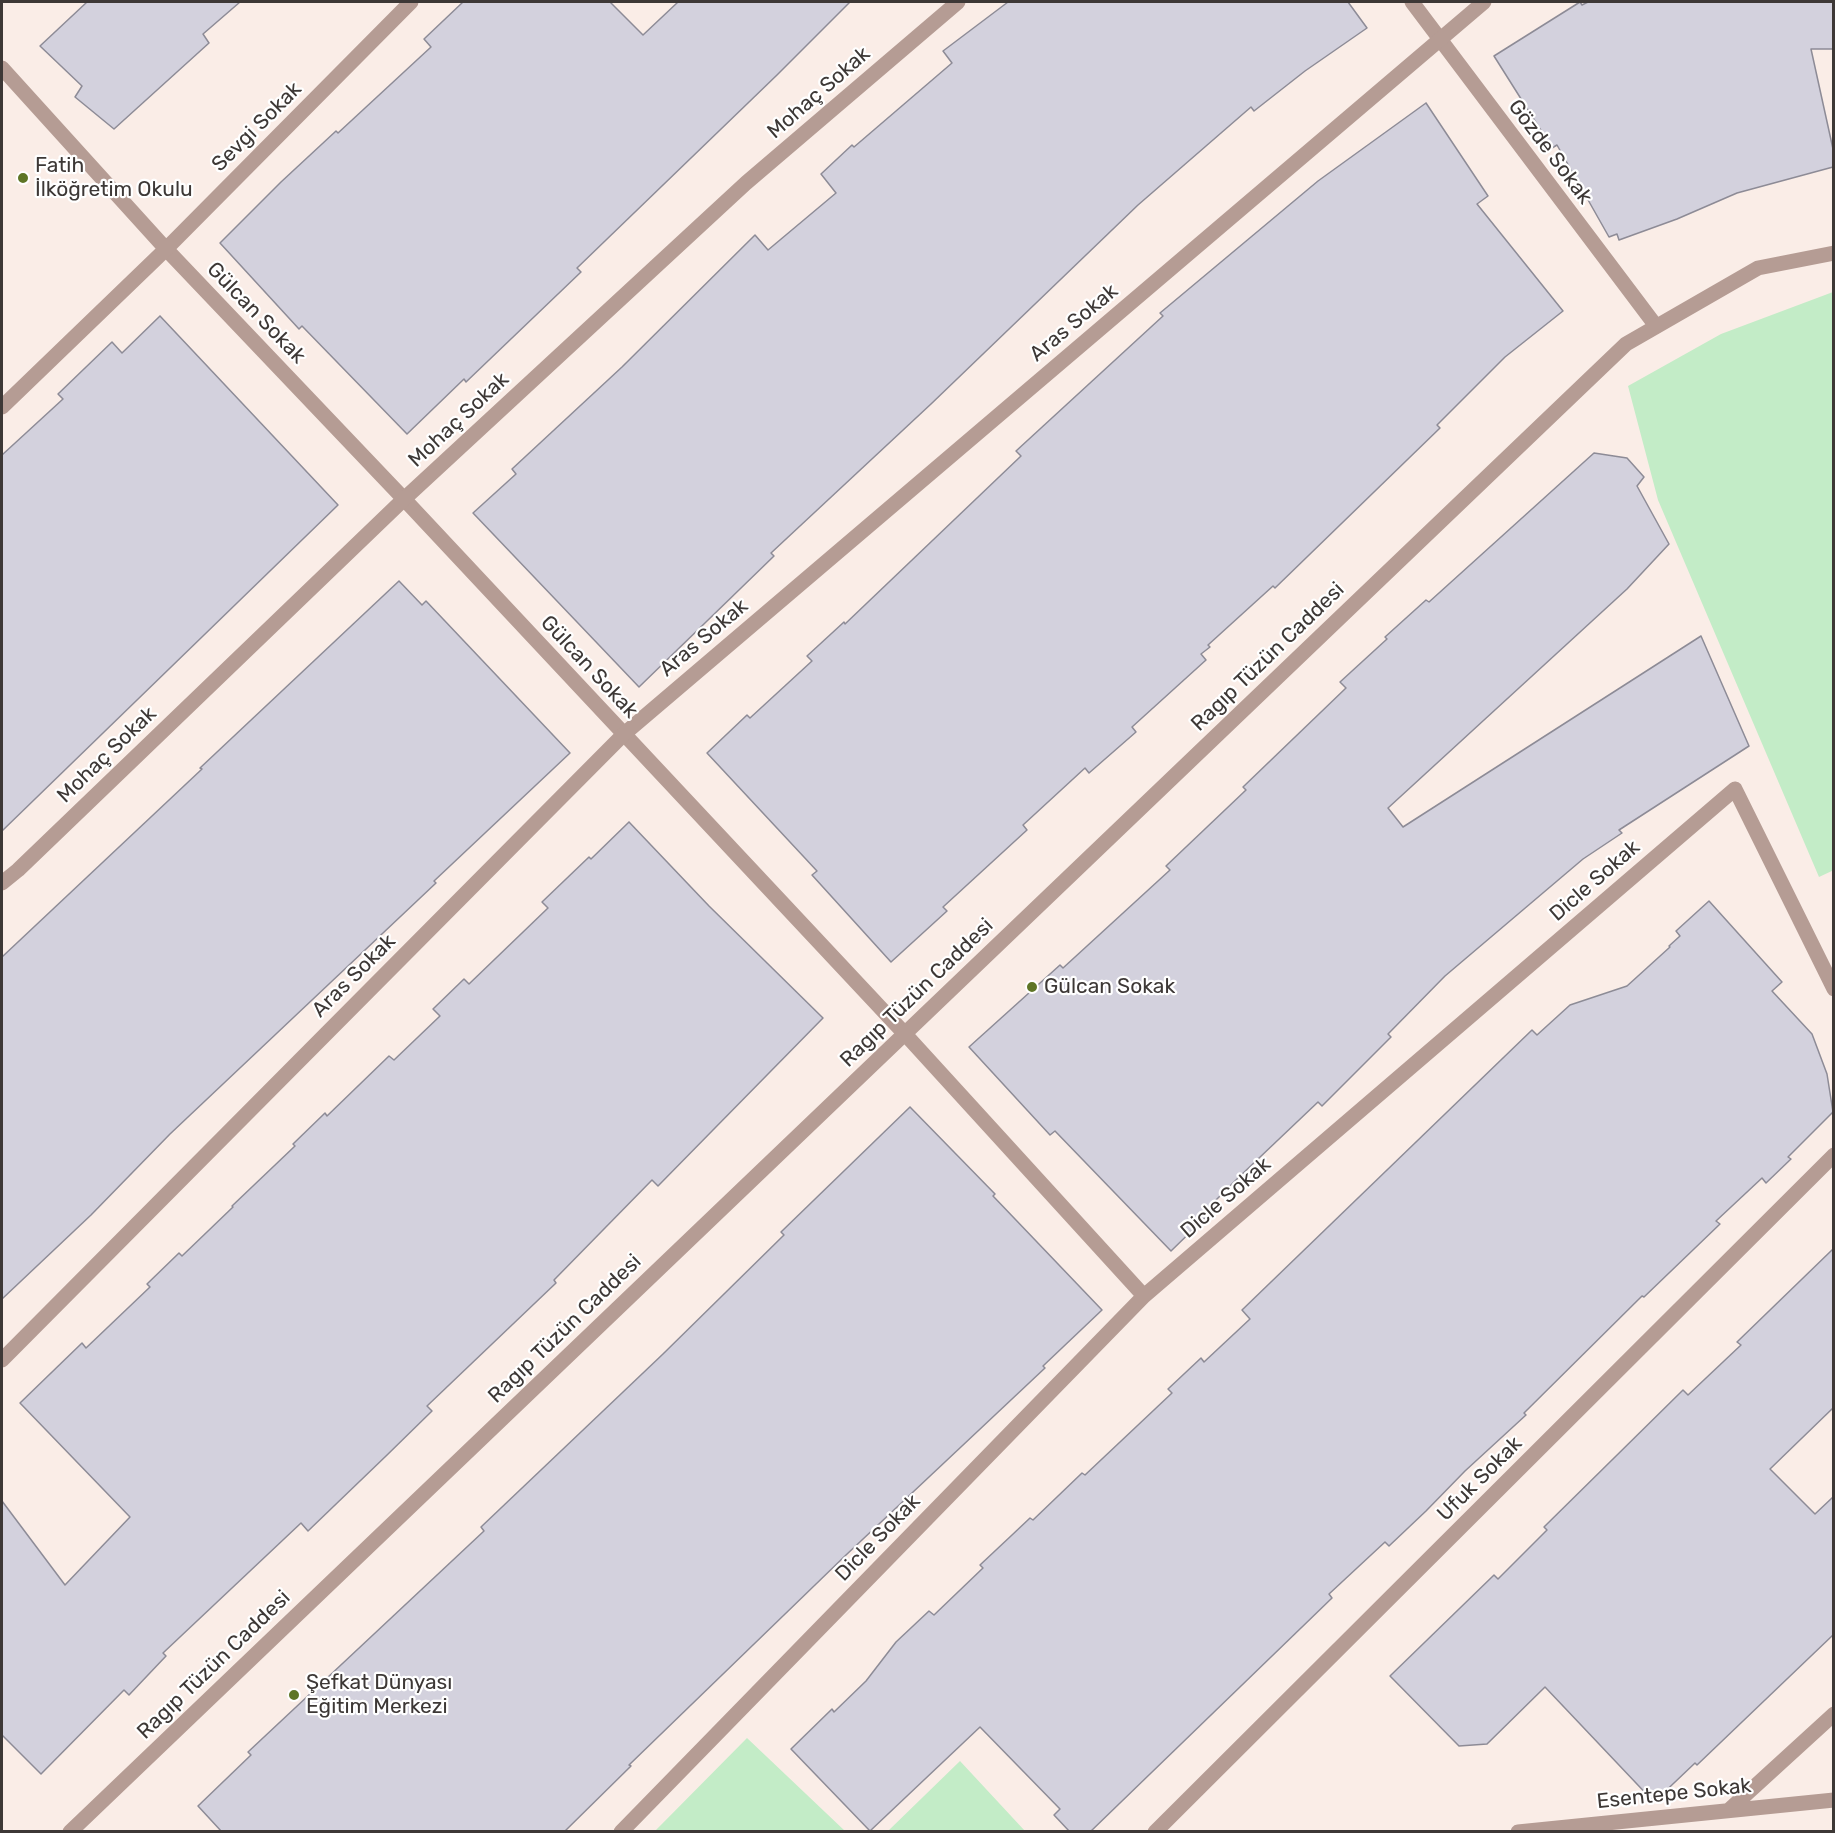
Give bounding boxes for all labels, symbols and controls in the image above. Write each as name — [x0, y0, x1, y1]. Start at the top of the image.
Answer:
street label: Mohaç Sokak — [762, 41, 876, 145]
street label: Sevgi Sokak — [207, 77, 307, 177]
street label: Gözde Sokak — [1503, 95, 1597, 209]
place label: Fatih İlköğretim Okulu — [35, 153, 193, 203]
marker: Fatih İlköğretim Okulu — [16, 171, 30, 185]
street label: Gülcan Sokak — [201, 257, 311, 369]
street label: Aras Sokak — [1025, 279, 1123, 367]
street label: Mohaç Sokak — [404, 367, 514, 473]
street label: Ragıp Tüzün Caddesi — [1186, 577, 1350, 737]
street label: Aras Sokak — [655, 594, 753, 682]
street label: Gülcan Sokak — [535, 610, 643, 724]
street label: Mohaç Sokak — [52, 701, 162, 809]
street label: Dicle Sokak — [1545, 835, 1645, 927]
street label: Ragıp Tüzün Caddesi — [835, 913, 999, 1073]
street label: Aras Sokak — [307, 929, 401, 1023]
place label: Gülcan Sokak — [1044, 974, 1175, 1000]
marker: Gülcan Sokak — [1025, 980, 1039, 994]
street label: Dicle Sokak — [1176, 1152, 1276, 1244]
street label: Ragıp Tüzün Caddesi — [483, 1249, 647, 1409]
street label: Ufuk Sokak — [1432, 1431, 1528, 1527]
street label: Dicle Sokak — [830, 1489, 926, 1587]
street label: Ragıp Tüzün Caddesi — [132, 1585, 296, 1745]
place label: Şefkat Dünyası Eğitim Merkezi — [306, 1670, 452, 1720]
marker: Şefkat Dünyası Eğitim Merkezi — [287, 1688, 301, 1702]
street label: Esentepe Sokak — [1595, 1773, 1753, 1815]

